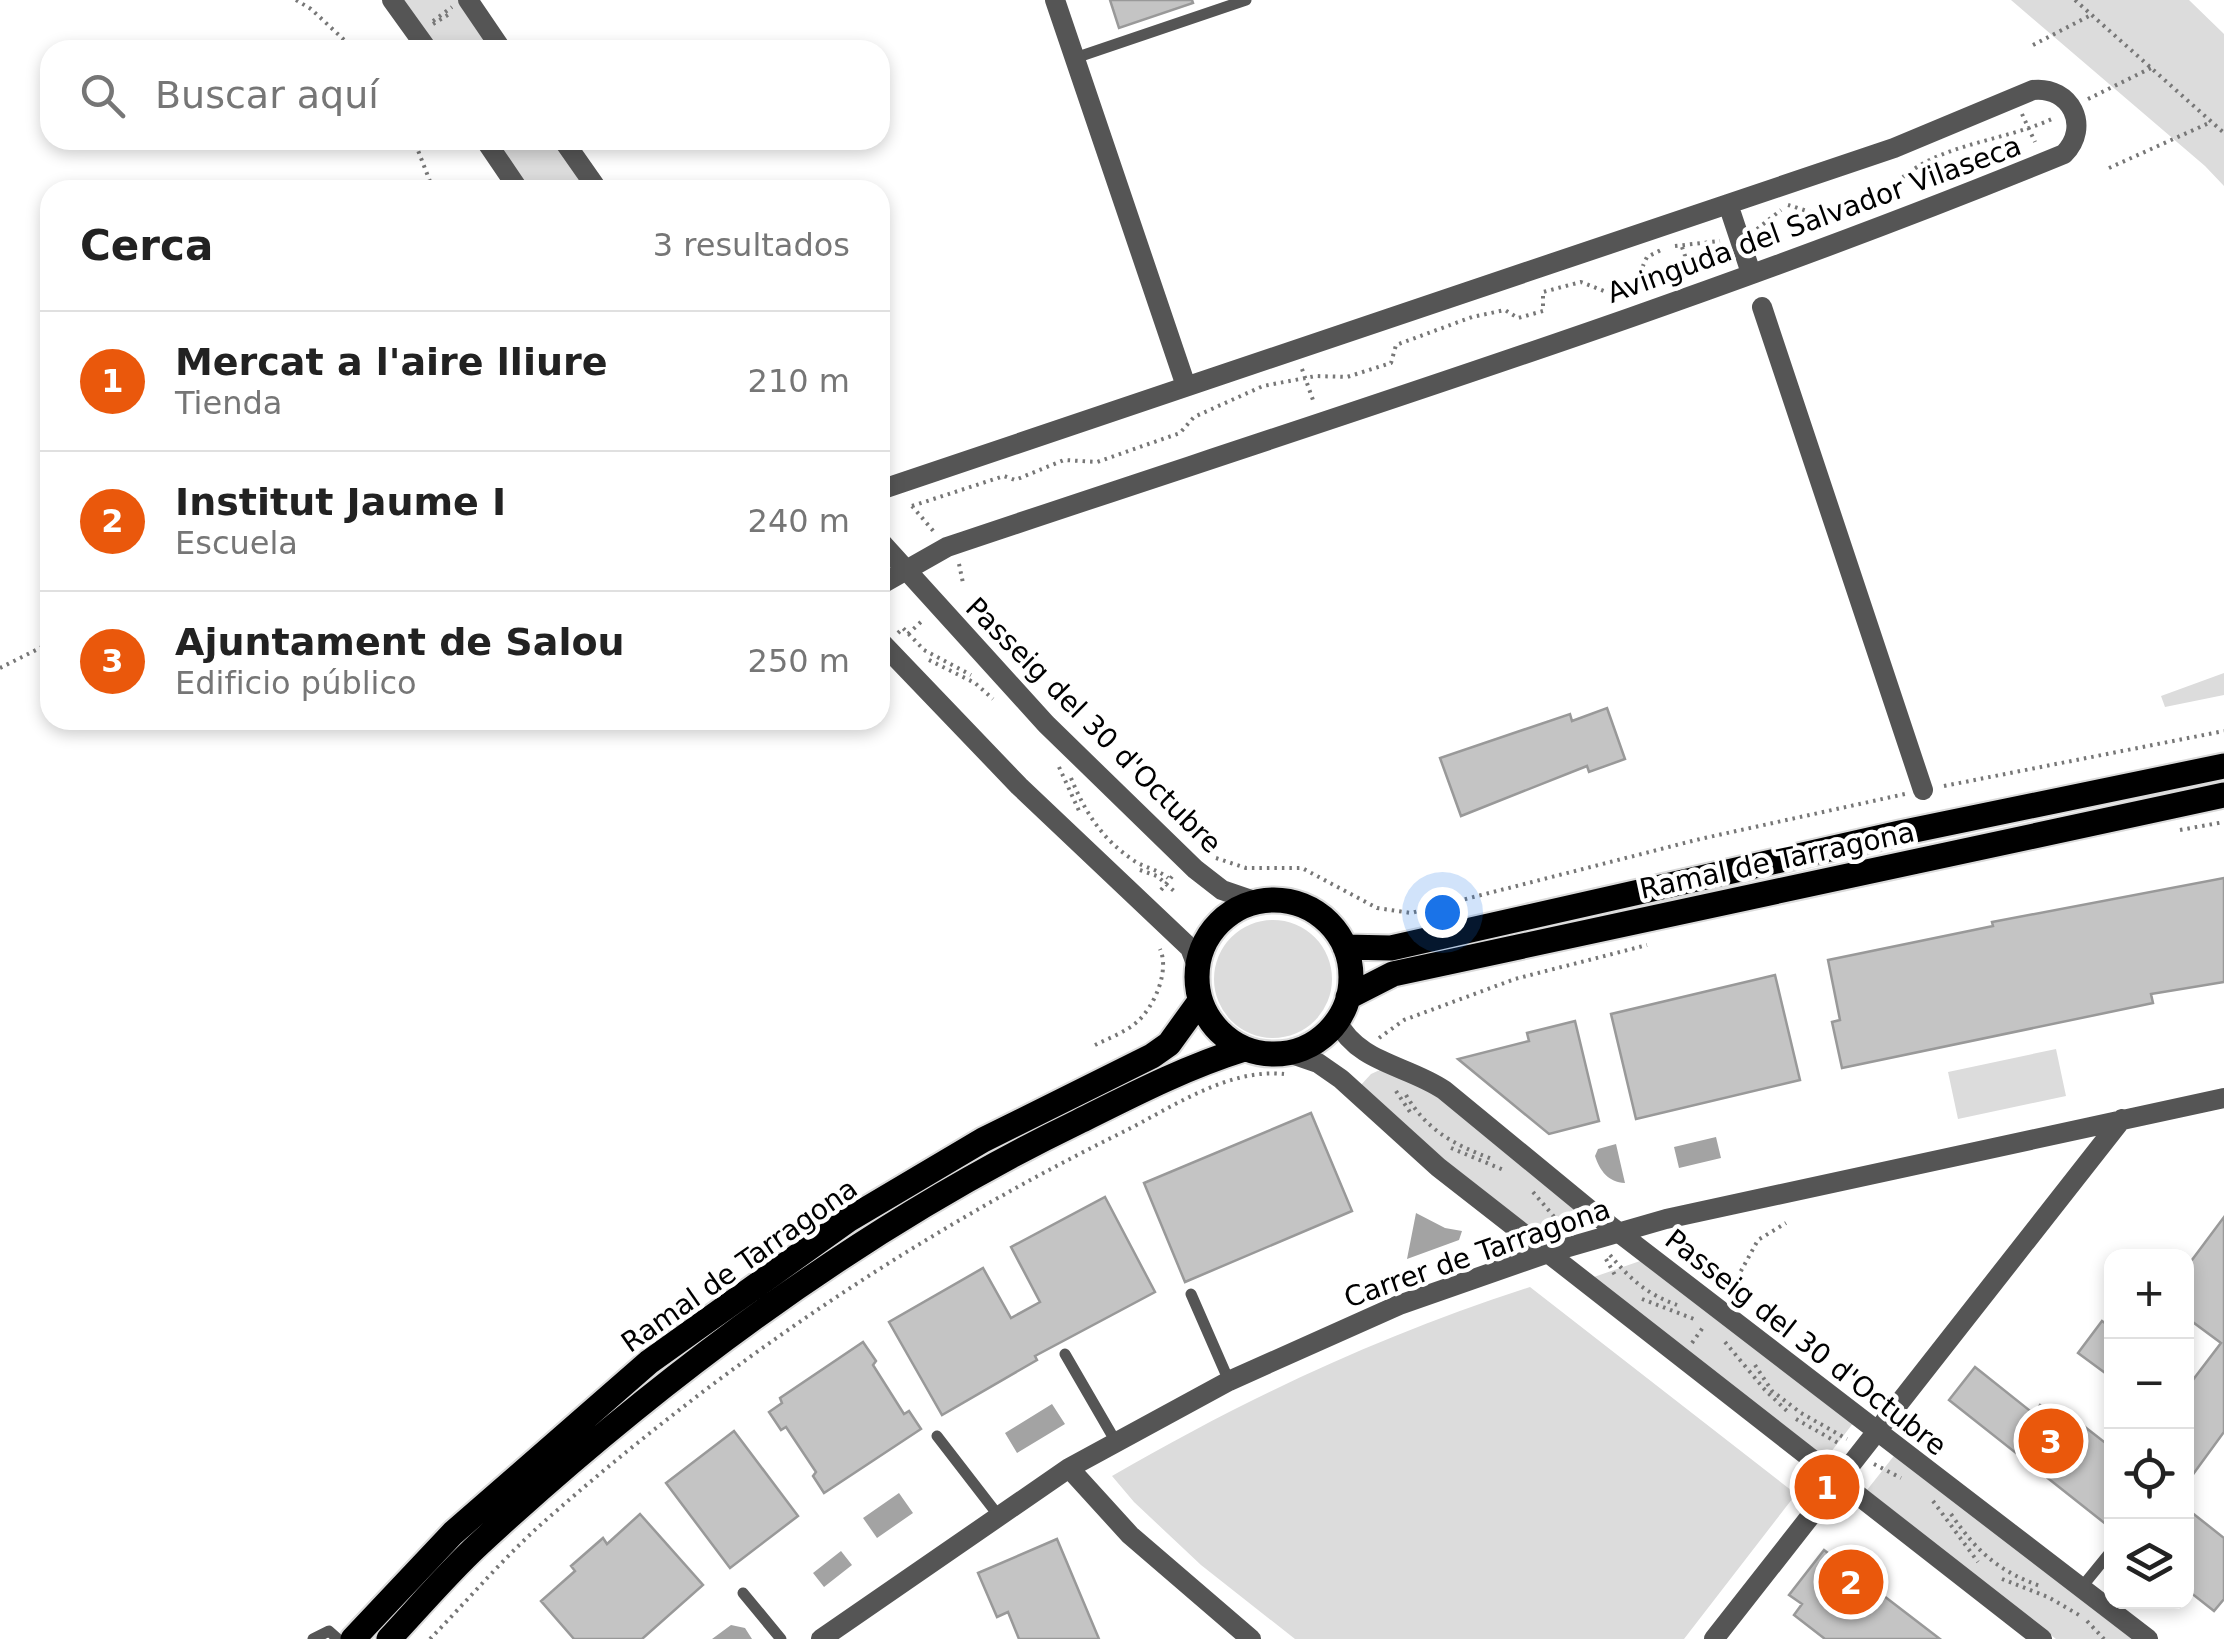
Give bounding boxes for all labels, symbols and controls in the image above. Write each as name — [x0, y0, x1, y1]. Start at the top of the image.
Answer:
search box — [40, 40, 890, 150]
icon: search — [75, 68, 130, 123]
text: Buscar aquí — [155, 73, 379, 117]
street label: Avinguda del Salvador Vilaseca — [1603, 129, 2026, 310]
text: Cerca — [80, 221, 213, 270]
text: 3 resultados — [653, 226, 850, 264]
text: Mercat a l'aire lliure — [175, 340, 607, 384]
text: 1 — [101, 362, 124, 400]
text: 210 m — [748, 362, 850, 400]
text: Tienda — [175, 384, 282, 422]
text: Institut Jaume I — [175, 480, 506, 524]
text: 2 — [101, 502, 124, 540]
text: 240 m — [748, 502, 850, 540]
text: Escuela — [175, 524, 298, 562]
street label: Passeig del 30 d'Octubre — [959, 591, 1228, 860]
text: Ajuntament de Salou — [175, 620, 625, 664]
text: 3 — [101, 642, 124, 680]
text: 250 m — [748, 642, 850, 680]
text: Edificio público — [175, 664, 417, 702]
street label: Ramal de Tarragona — [1637, 815, 1918, 906]
your location — [1417, 887, 1468, 938]
street label: Ramal de Tarragona — [615, 1172, 863, 1359]
street label: Carrer de Tarragona — [1340, 1192, 1615, 1315]
street label: Passeig del 30 d'Octubre — [1659, 1222, 1953, 1462]
map controls — [2104, 1249, 2194, 1609]
button: + — [2104, 1249, 2194, 1339]
button: − — [2104, 1339, 2194, 1429]
pin: 3 — [2018, 1404, 2084, 1478]
button: locate — [2104, 1429, 2194, 1519]
pin: 1 — [1794, 1450, 1860, 1524]
button: layers — [2104, 1519, 2194, 1609]
pin: 2 — [1818, 1544, 1884, 1620]

